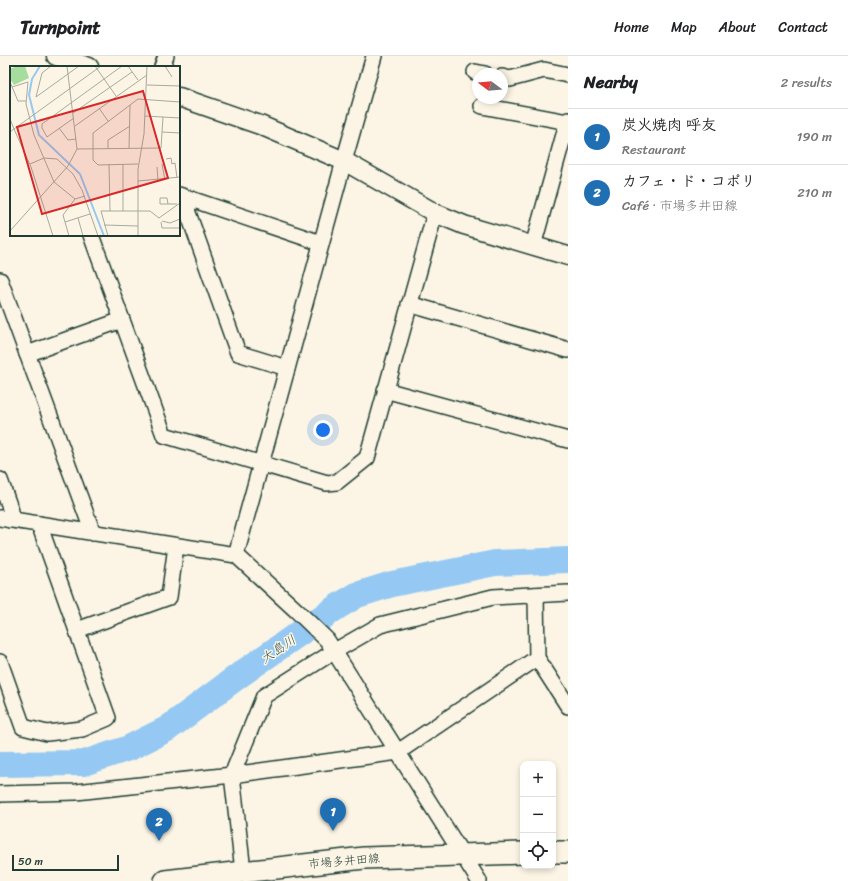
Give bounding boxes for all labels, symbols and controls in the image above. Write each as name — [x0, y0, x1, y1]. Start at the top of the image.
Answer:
text: Turnpoint — [20, 11, 101, 44]
text: Home — [614, 15, 649, 40]
text: Map — [671, 15, 697, 40]
text: About — [719, 15, 756, 40]
text: Contact — [778, 15, 828, 40]
inset map — [10, 66, 180, 236]
text: Nearby — [584, 67, 638, 97]
north arrow — [472, 68, 508, 104]
text: 2 results — [781, 71, 832, 94]
text: 炭火焼肉 呼友 — [622, 112, 716, 138]
text: 1 — [594, 125, 600, 148]
text: 190 m — [797, 125, 832, 148]
text: Restaurant — [622, 138, 686, 161]
text: カフェ・ド・コポリ — [622, 168, 756, 194]
text: 2 — [593, 181, 601, 204]
text: 210 m — [797, 181, 832, 204]
text: Café · 市場多井田線 — [622, 194, 737, 217]
your location — [313, 420, 333, 440]
water label: 大島川 — [255, 629, 301, 669]
map controls — [520, 761, 556, 869]
button: + — [520, 761, 556, 797]
button: − — [520, 797, 556, 833]
pin: 1 — [320, 798, 346, 831]
pin: 2 — [146, 808, 172, 841]
button: locate — [520, 833, 556, 869]
street label: 市場多井田線 — [307, 847, 381, 875]
text: 50 m — [18, 852, 43, 871]
scale bar — [12, 853, 119, 872]

